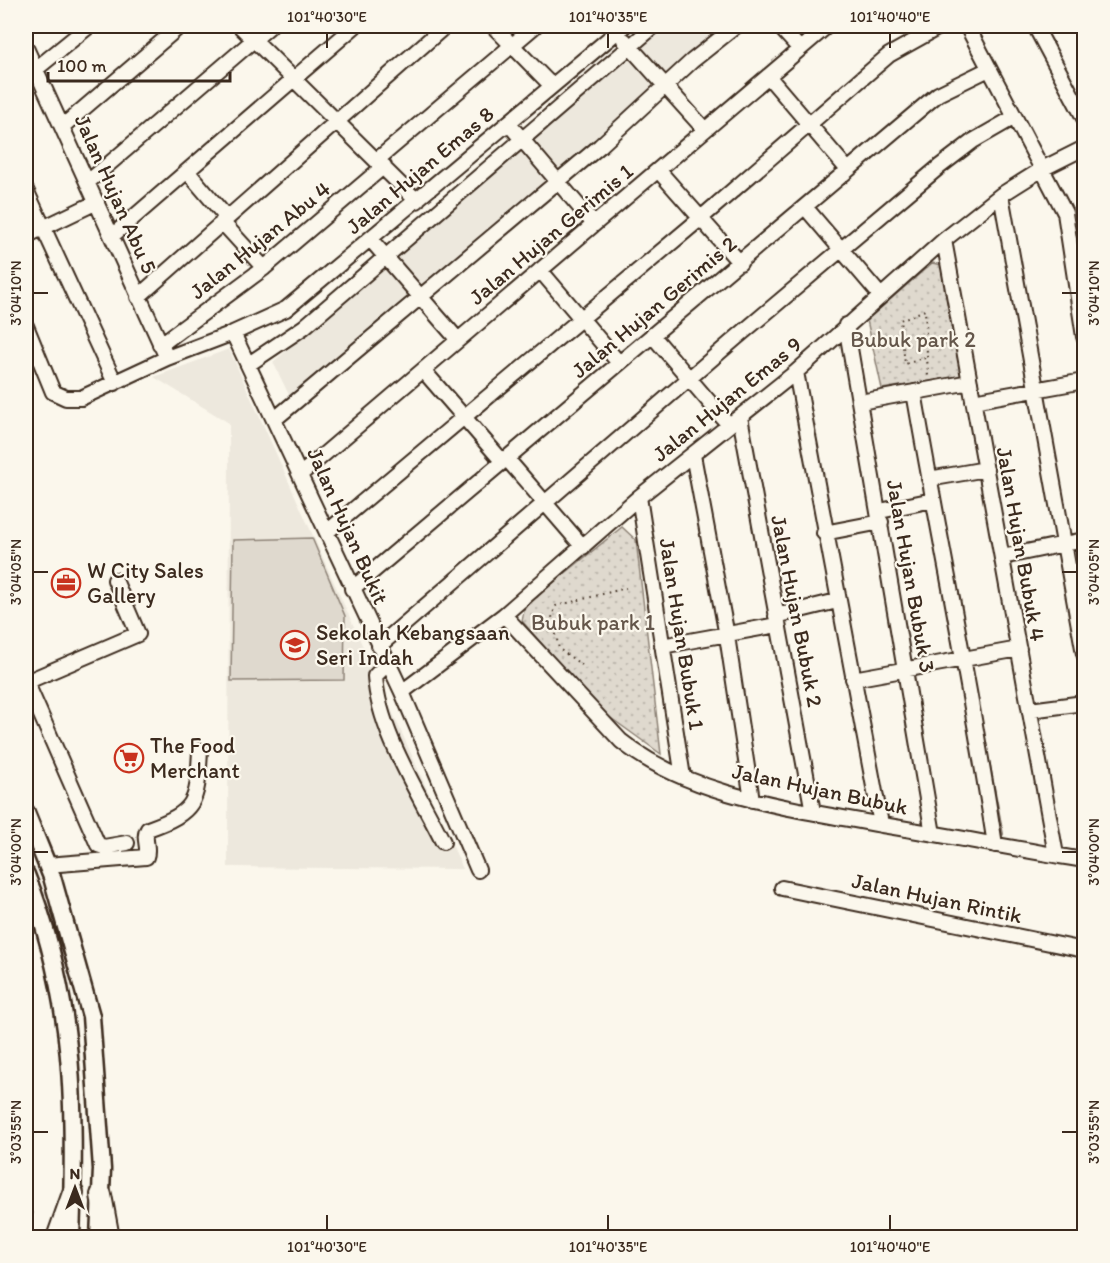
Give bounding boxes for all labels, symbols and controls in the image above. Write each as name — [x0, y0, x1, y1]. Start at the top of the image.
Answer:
text: 101°40'30"E — [287, 8, 367, 26]
text: 101°40'35"E — [569, 8, 647, 26]
text: 101°40'40"E — [850, 8, 930, 26]
scale bar — [48, 45, 230, 83]
text: 100 m — [57, 55, 107, 77]
street label: Jalan Hujan Emas 8 — [341, 100, 499, 240]
street label: Jalan Hujan Abu 5 — [69, 110, 163, 278]
street label: Jalan Hujan Gerimis 1 — [463, 158, 639, 310]
street label: Jalan Hujan Abu 4 — [184, 175, 336, 305]
street label: Jalan Hujan Gerimis 2 — [566, 230, 742, 384]
text: 3°04'10"N — [7, 260, 25, 326]
text: 3°04'10"N — [1085, 260, 1103, 326]
park label: Bubuk park 2 — [850, 326, 976, 353]
street label: Jalan Hujan Emas 9 — [647, 331, 807, 467]
street label: Jalan Hujan Bukit — [301, 443, 395, 609]
street label: Jalan Hujan Bubuk 4 — [991, 445, 1051, 643]
street label: Jalan Hujan Bubuk 3 — [881, 477, 941, 675]
street label: Jalan Hujan Bubuk 2 — [765, 513, 829, 710]
street label: Jalan Hujan Bubuk 1 — [654, 536, 710, 732]
text: 3°04'05"N — [7, 539, 25, 605]
text: 3°04'05"N — [1085, 539, 1103, 605]
place label: W City Sales Gallery — [87, 557, 204, 609]
office icon: W City Sales Gallery — [50, 567, 82, 599]
park label: Bubuk park 1 — [531, 609, 655, 636]
place label: Sekolah Kebangsaan Seri Indah — [316, 619, 510, 671]
school or university icon: Sekolah Kebangsaan Seri Indah — [279, 629, 311, 661]
place label: The Food Merchant — [150, 732, 240, 784]
supermarket icon: The Food Merchant — [113, 742, 145, 774]
street label: Jalan Hujan Bubuk — [730, 757, 911, 821]
text: 3°04'00"N — [7, 818, 25, 886]
text: 3°04'00"N — [1085, 818, 1103, 886]
street label: Jalan Hujan Rintik — [849, 867, 1025, 929]
text: 3°03'55"N — [7, 1100, 25, 1164]
text: 3°03'55"N — [1085, 1100, 1103, 1164]
north arrow — [45, 1158, 105, 1218]
text: N — [70, 1164, 80, 1183]
text: 101°40'30"E — [287, 1238, 367, 1256]
text: 101°40'35"E — [569, 1238, 647, 1256]
text: 101°40'40"E — [850, 1238, 930, 1256]

